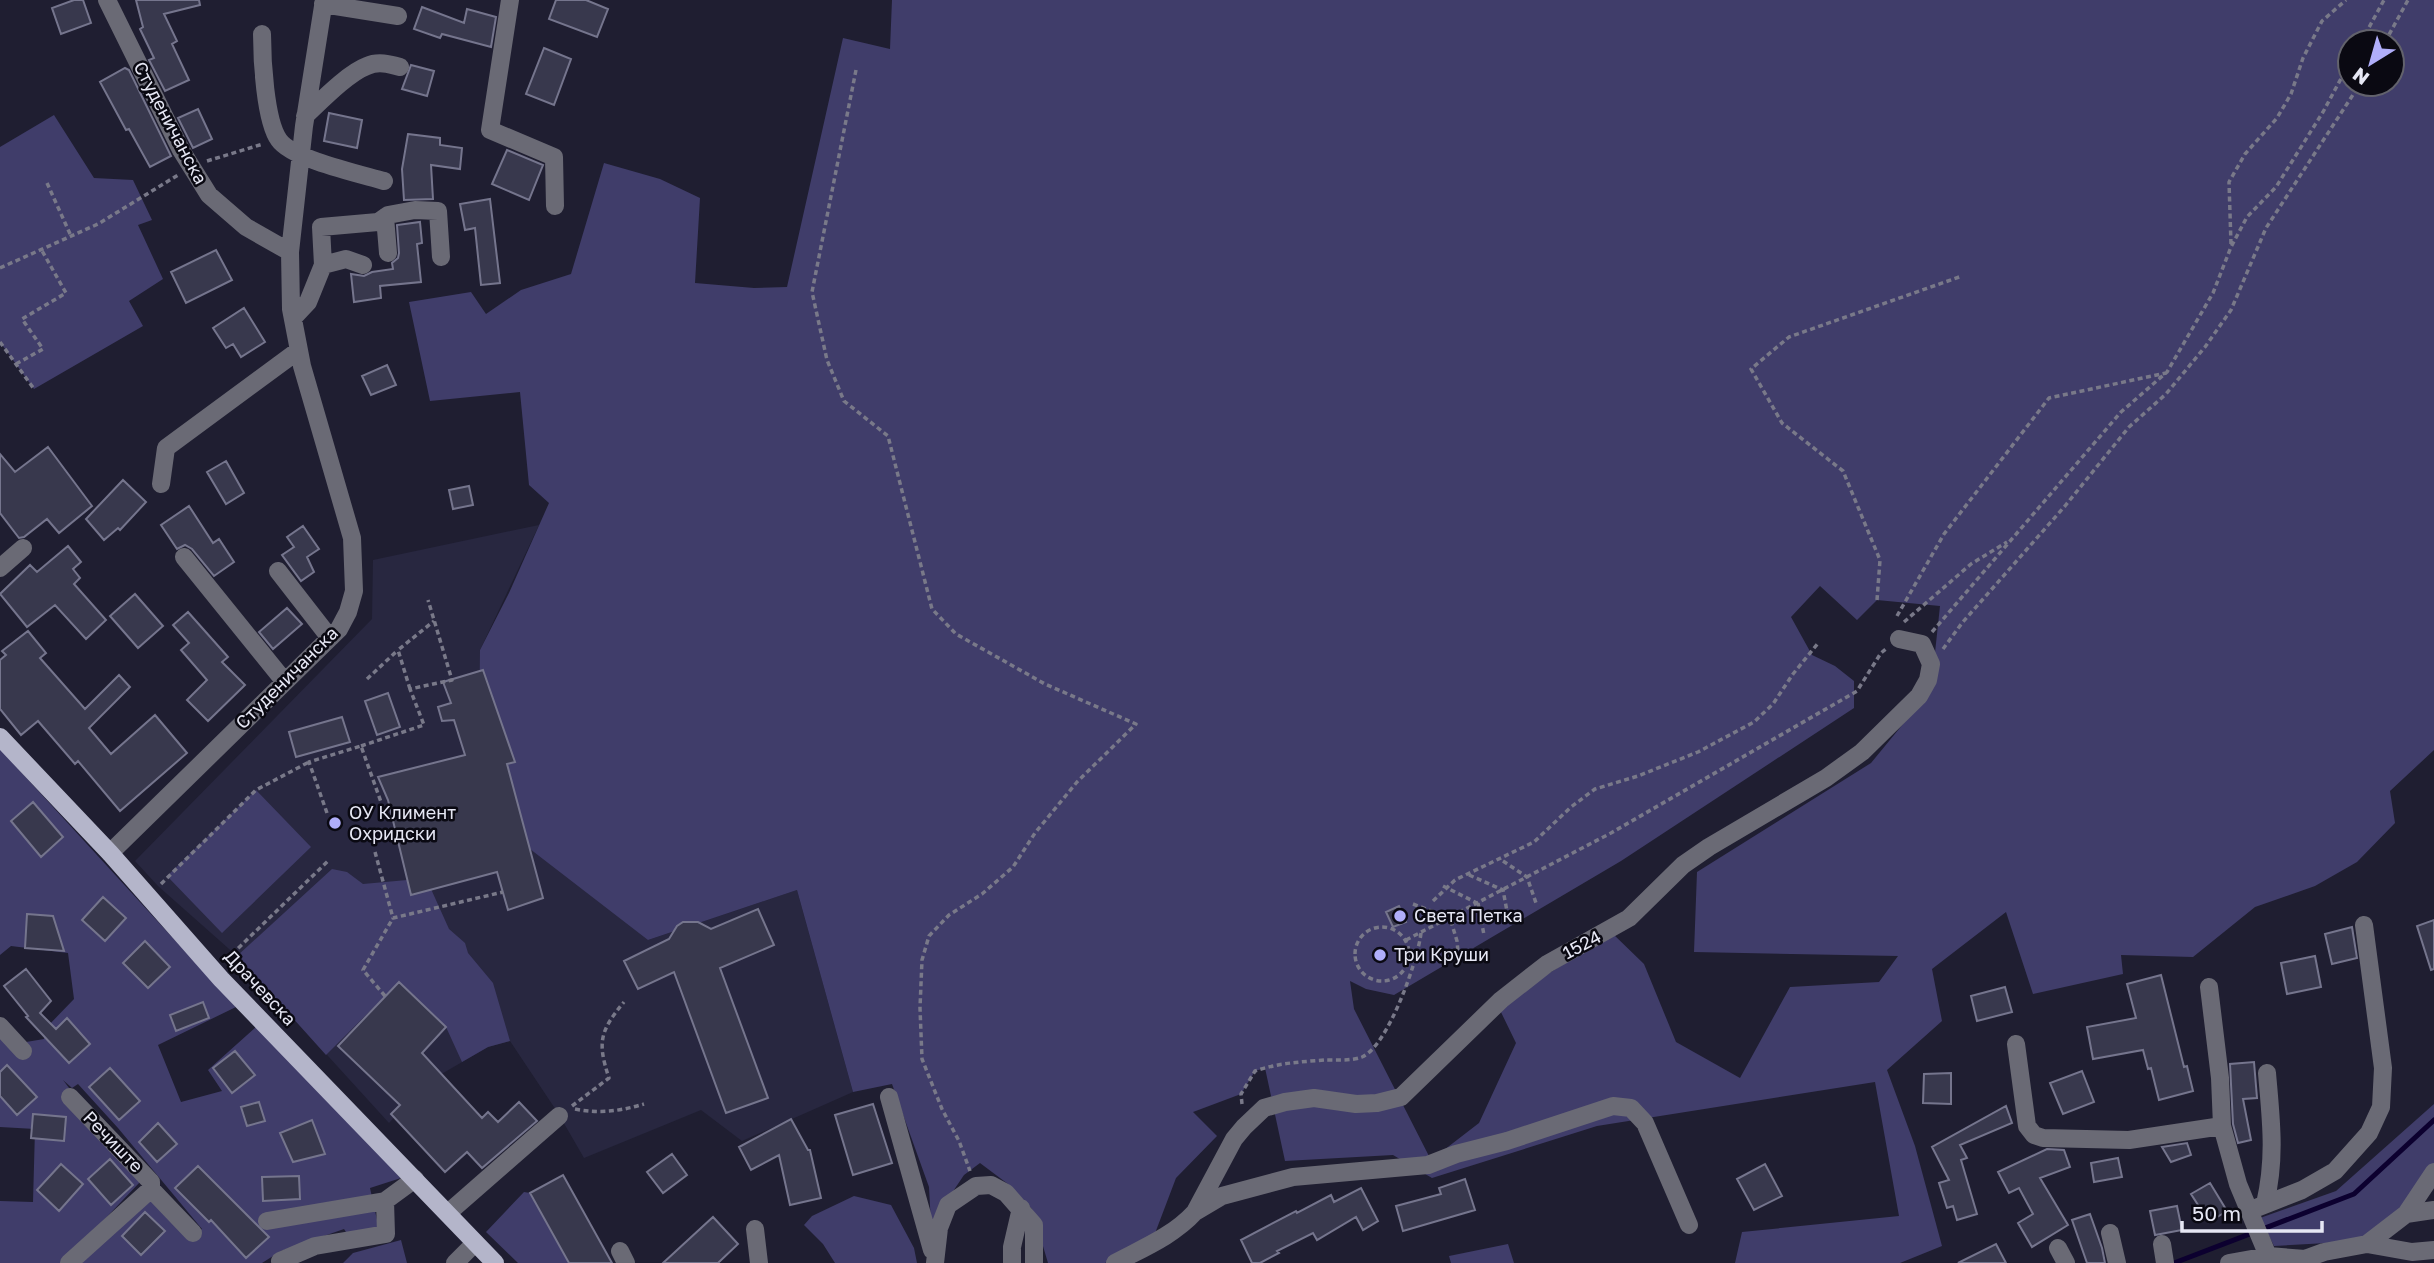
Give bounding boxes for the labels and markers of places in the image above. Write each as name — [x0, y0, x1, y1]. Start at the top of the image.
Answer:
place label: ОУ Климент Охридски — [349, 801, 456, 844]
marker: ОУ Климент Охридски — [327, 815, 343, 831]
place label: Света Петка — [1414, 904, 1523, 926]
marker: Света Петка — [1392, 908, 1408, 924]
place label: Три Круши — [1394, 943, 1489, 965]
marker: Три Круши — [1372, 947, 1388, 963]

